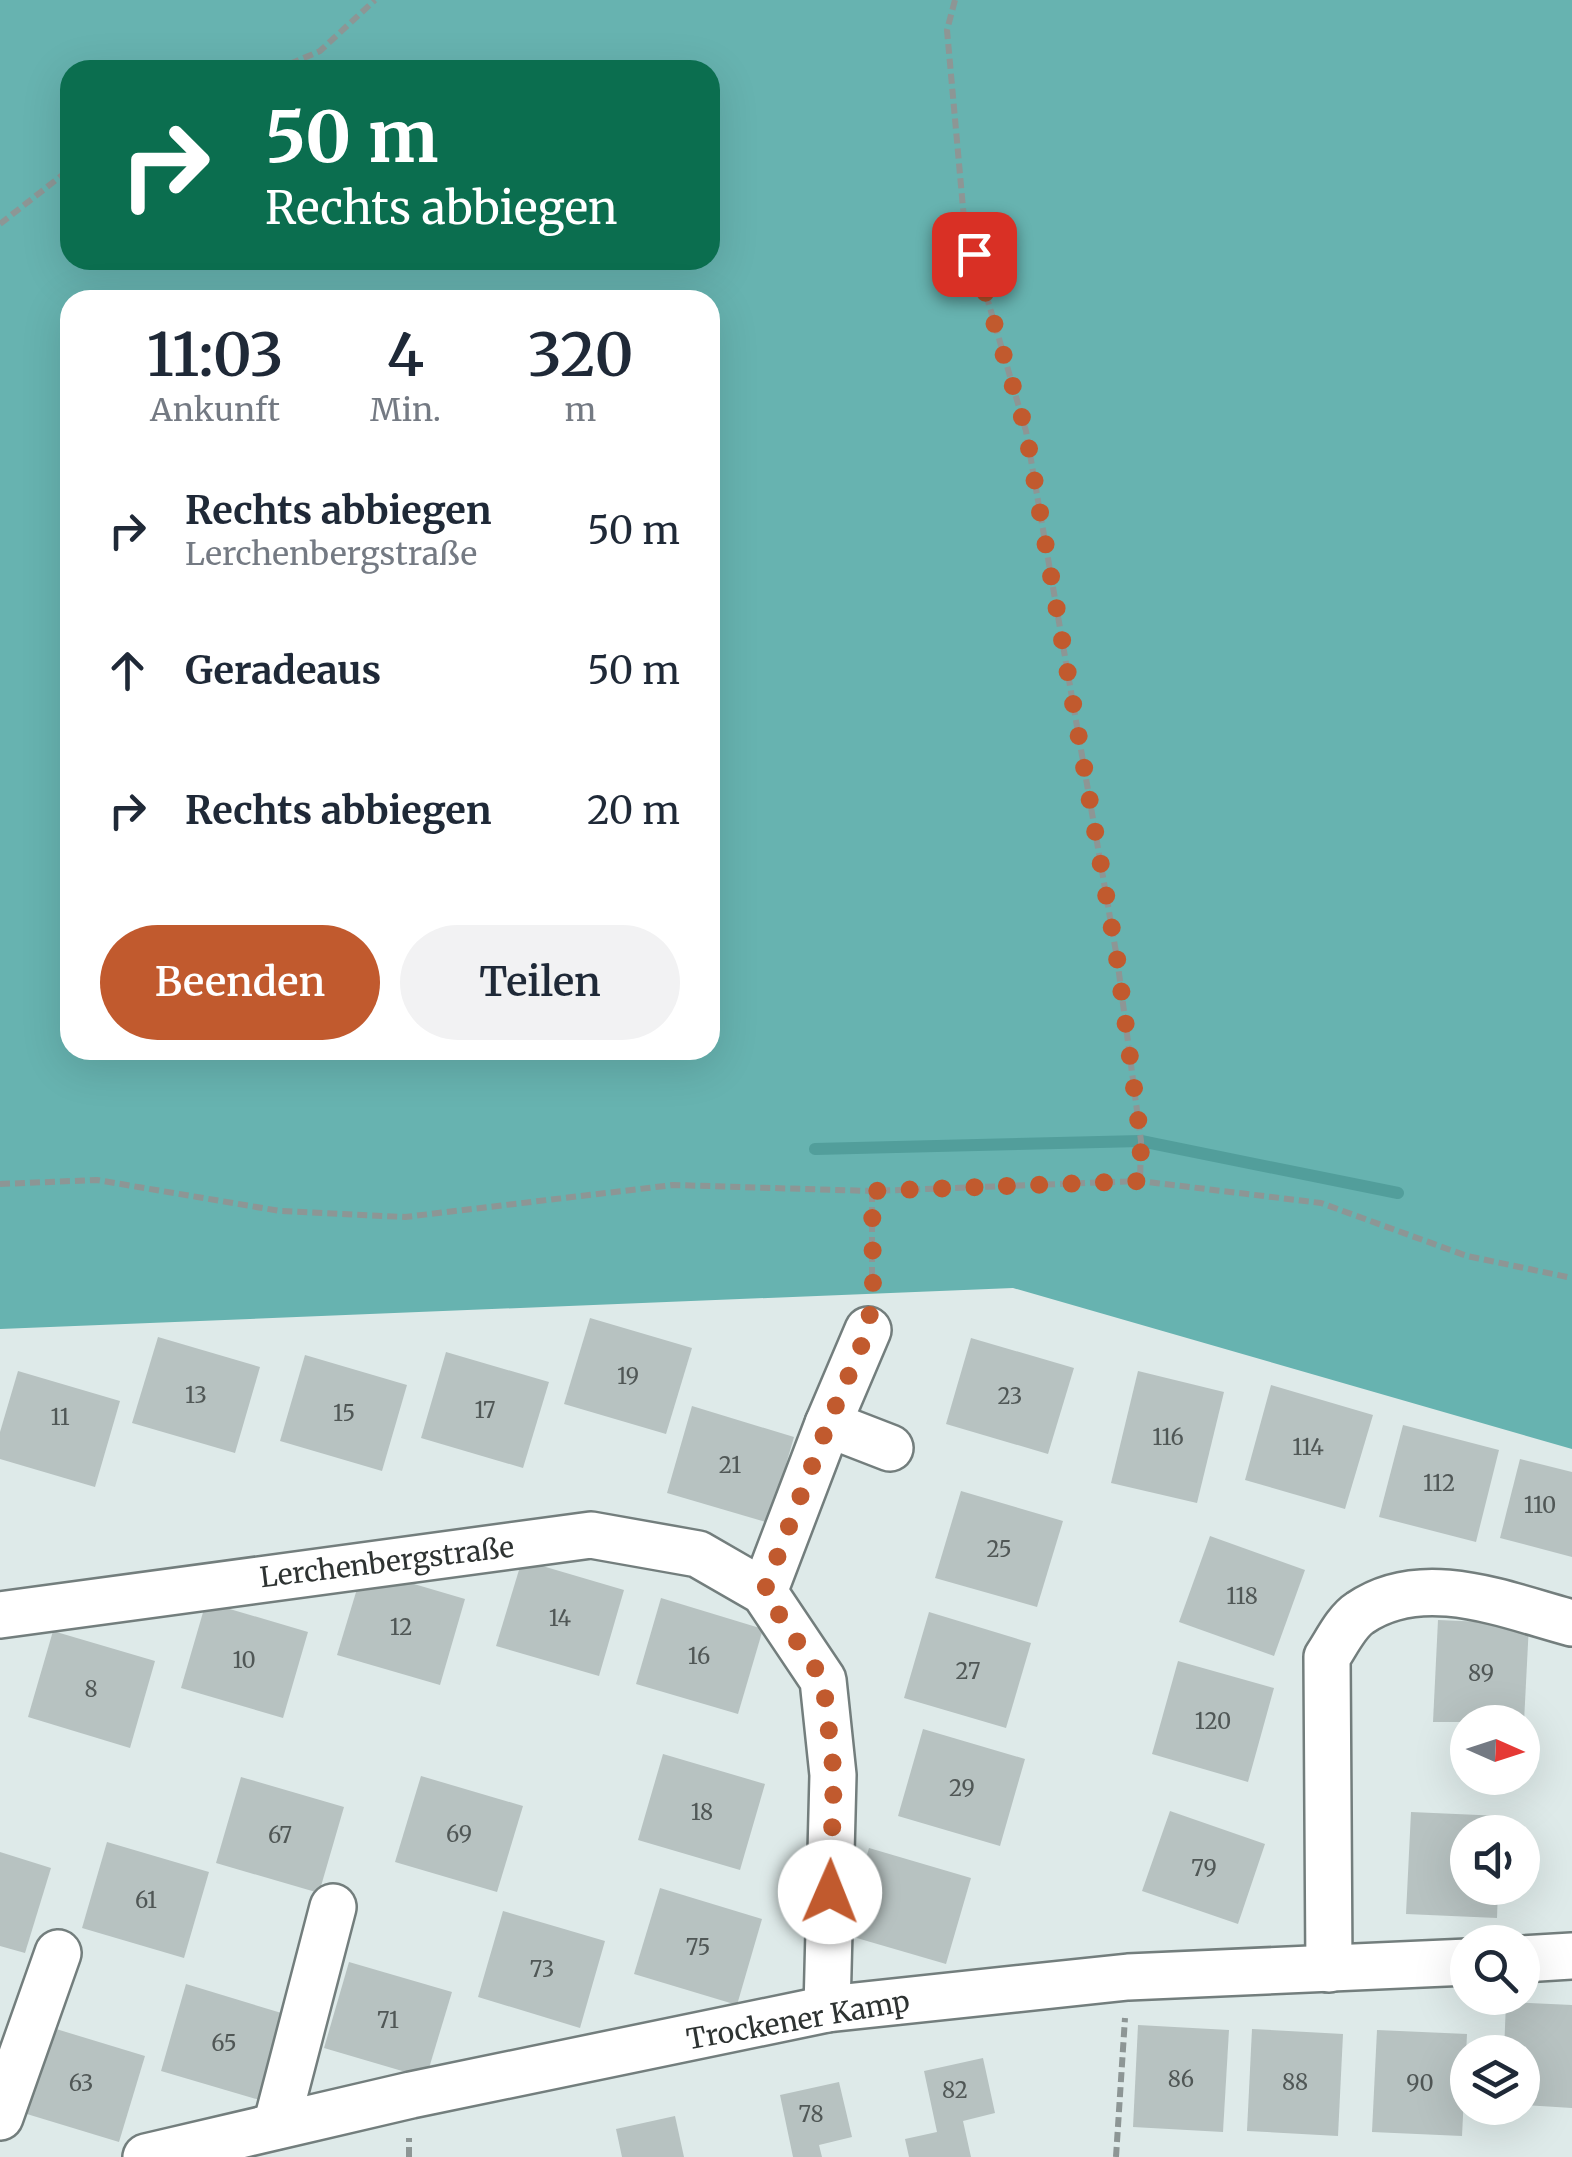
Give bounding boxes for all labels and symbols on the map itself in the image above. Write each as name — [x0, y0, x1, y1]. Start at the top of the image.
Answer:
pin — [932, 212, 1017, 297]
house number: 19 — [617, 1362, 639, 1390]
house number: 13 — [185, 1381, 207, 1409]
house number: 23 — [998, 1382, 1022, 1410]
house number: 17 — [474, 1396, 496, 1424]
house number: 15 — [333, 1399, 355, 1427]
house number: 11 — [50, 1403, 70, 1431]
house number: 116 — [1152, 1423, 1184, 1451]
house number: 114 — [1292, 1433, 1324, 1461]
house number: 21 — [719, 1451, 741, 1479]
house number: 112 — [1423, 1469, 1455, 1497]
house number: 110 — [1524, 1491, 1556, 1519]
street label: Lerchenbergstraße — [258, 1529, 516, 1595]
house number: 25 — [986, 1535, 1012, 1563]
house number: 118 — [1226, 1582, 1258, 1610]
house number: 14 — [549, 1604, 572, 1632]
house number: 12 — [390, 1613, 412, 1641]
house number: 16 — [688, 1642, 710, 1670]
house number: 10 — [232, 1646, 256, 1674]
house number: 27 — [956, 1657, 980, 1685]
house number: 89 — [1468, 1659, 1494, 1687]
house number: 8 — [84, 1675, 98, 1703]
north arrow — [1450, 1705, 1540, 1795]
house number: 120 — [1195, 1707, 1231, 1735]
house number: 29 — [949, 1774, 975, 1802]
house number: 18 — [691, 1798, 713, 1826]
house number: 69 — [446, 1820, 472, 1848]
house number: 67 — [268, 1821, 292, 1849]
position arrow — [778, 1840, 882, 1944]
house number: 79 — [1191, 1854, 1217, 1882]
house number: 61 — [135, 1886, 157, 1914]
house number: 75 — [686, 1933, 710, 1961]
house number: 73 — [530, 1955, 554, 1983]
street label: Trockener Kamp — [684, 1983, 912, 2057]
house number: 71 — [377, 2006, 399, 2034]
house number: 65 — [211, 2029, 237, 2057]
house number: 86 — [1168, 2065, 1194, 2093]
house number: 88 — [1282, 2068, 1308, 2096]
house number: 63 — [69, 2069, 93, 2097]
house number: 90 — [1406, 2069, 1434, 2097]
house number: 82 — [942, 2076, 968, 2104]
house number: 78 — [798, 2100, 824, 2128]

